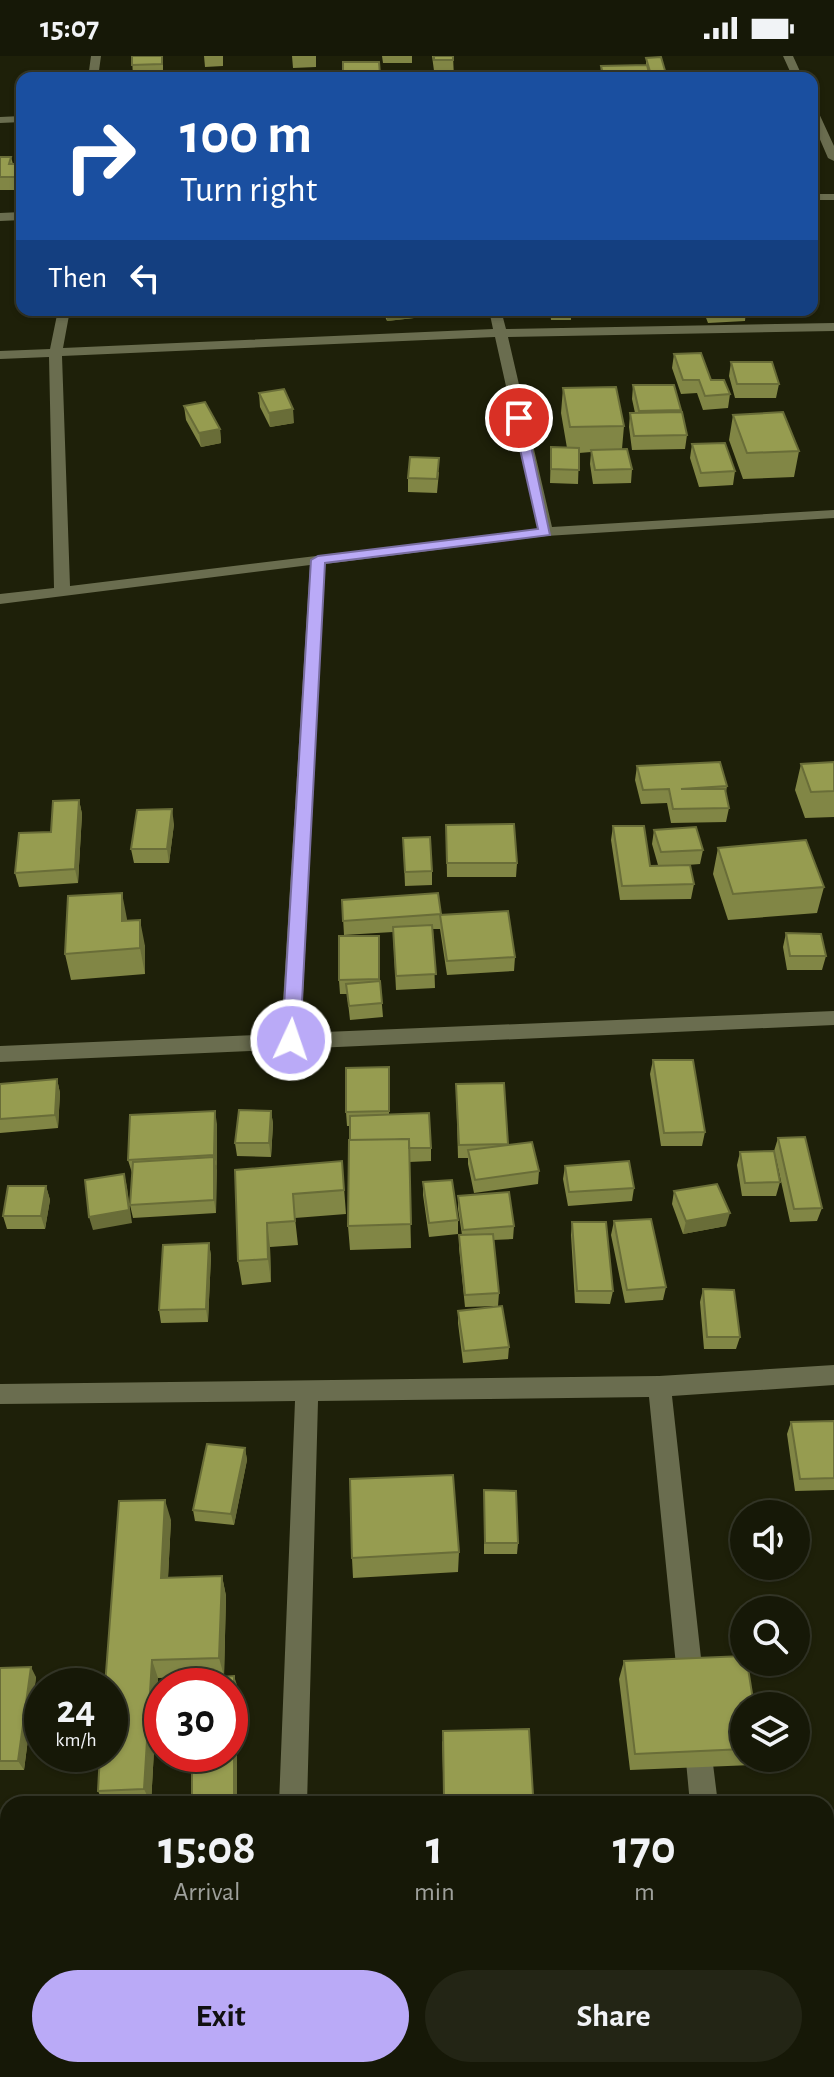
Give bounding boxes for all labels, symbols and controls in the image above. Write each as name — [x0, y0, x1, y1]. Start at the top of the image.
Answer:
text: 15:07 — [40, 13, 99, 43]
icon: right — [48, 104, 152, 208]
text: 100 m — [180, 107, 312, 163]
text: Turn right — [180, 172, 317, 208]
icon: left — [123, 256, 167, 300]
text: Then — [48, 263, 107, 293]
pin — [485, 384, 553, 452]
icon: arrive — [497, 396, 541, 440]
position arrow — [249, 998, 333, 1082]
map controls — [730, 1500, 810, 1772]
button: sound — [730, 1500, 810, 1580]
button: search — [730, 1596, 810, 1676]
speed limit sign: 30 — [144, 1668, 248, 1772]
text: 24 — [57, 1690, 95, 1730]
button: layers — [730, 1692, 810, 1772]
text: km/h — [55, 1730, 97, 1750]
text: 15:08 — [158, 1825, 256, 1873]
text: 1 — [426, 1825, 443, 1873]
text: 170 — [613, 1825, 676, 1873]
text: Arrival — [174, 1879, 240, 1905]
text: min — [414, 1879, 455, 1905]
text: m — [634, 1879, 655, 1905]
button: Exit — [32, 1970, 409, 2062]
button: Share — [425, 1970, 802, 2062]

